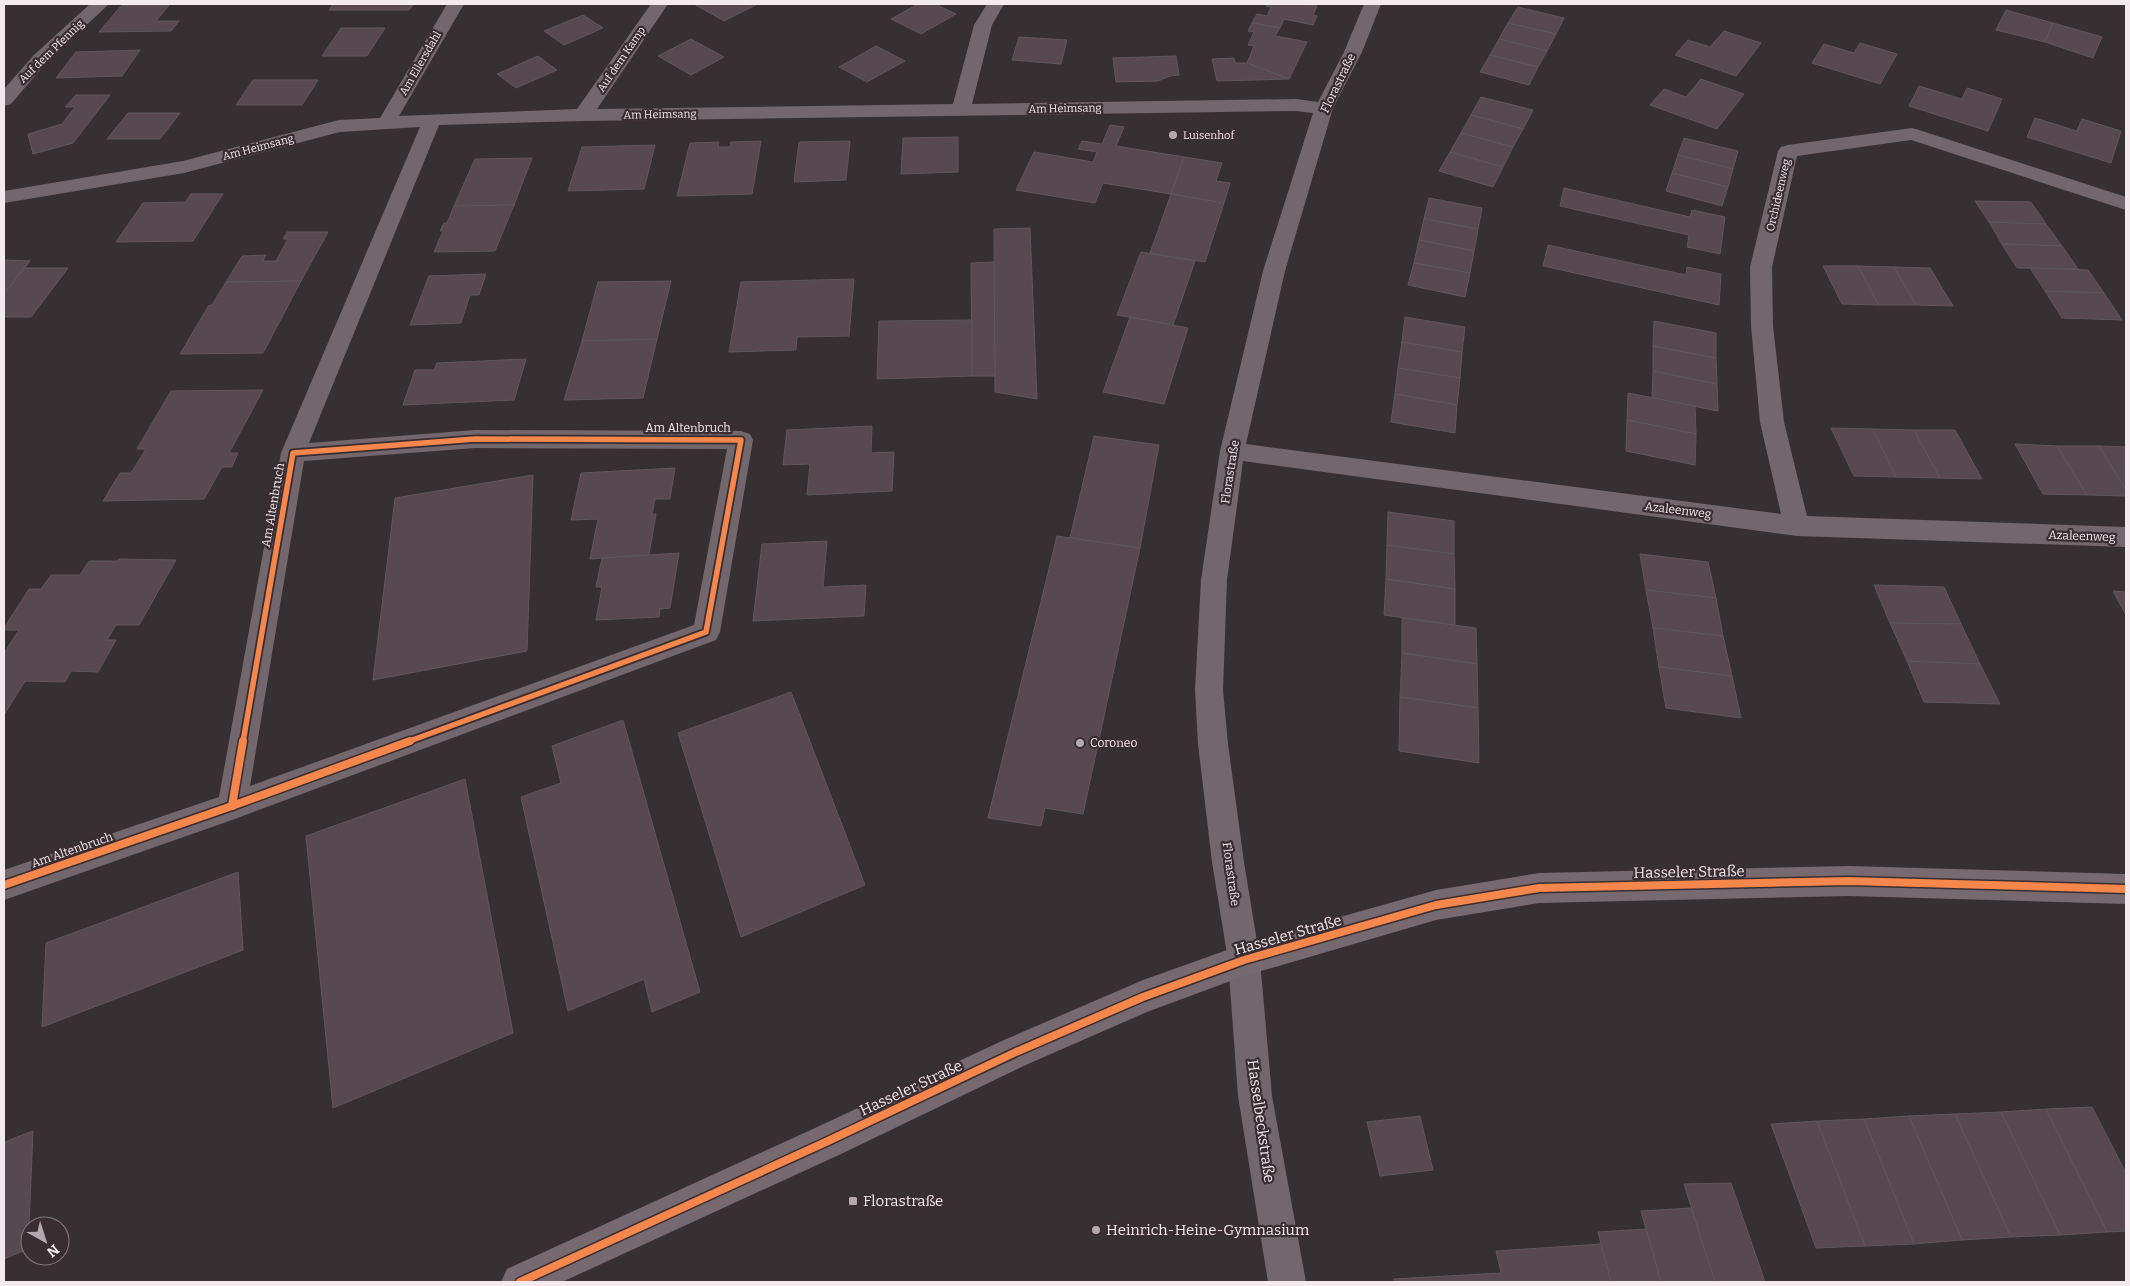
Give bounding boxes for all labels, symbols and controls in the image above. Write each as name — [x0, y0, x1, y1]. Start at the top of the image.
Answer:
street label: Auf dem Pfennig — [16, 17, 86, 86]
street label: Auf dem Kamp — [595, 24, 648, 94]
street label: Am Ellersdahl — [397, 29, 444, 98]
street label: Florastraße — [1318, 51, 1358, 115]
street label: Am Heimsang — [1028, 101, 1102, 116]
street label: Am Heimsang — [623, 107, 697, 122]
marker: Luisenhof — [1167, 129, 1179, 141]
place label: Luisenhof — [1183, 129, 1235, 142]
street label: Am Heimsang — [221, 132, 295, 163]
street label: Orchideenweg — [1764, 158, 1793, 233]
street label: Am Altenbruch — [645, 421, 731, 435]
street label: Florastraße — [1218, 439, 1242, 505]
street label: Am Altenbruch — [259, 461, 287, 548]
street label: Azaleenweg — [1644, 499, 1712, 521]
street label: Azaleenweg — [2048, 528, 2116, 544]
place label: Coroneo — [1090, 736, 1137, 750]
marker: Coroneo — [1074, 737, 1086, 749]
street label: Am Altenbruch — [29, 829, 115, 871]
street label: Florastraße — [1220, 841, 1242, 907]
street label: Hasseler Straße — [1633, 862, 1745, 882]
street label: Hasseler Straße — [1232, 911, 1344, 959]
street label: Hasseler Straße — [857, 1056, 965, 1120]
street label: Hasselbeckstraße — [1243, 1058, 1279, 1184]
place label: Florastraße — [863, 1192, 943, 1210]
marker: Florastraße — [847, 1195, 859, 1207]
north arrow — [20, 1216, 70, 1266]
place label: Heinrich-Heine-Gymnasium — [1106, 1221, 1310, 1239]
marker: Heinrich-Heine-Gymnasium — [1090, 1224, 1102, 1236]
text: N — [43, 1241, 62, 1261]

